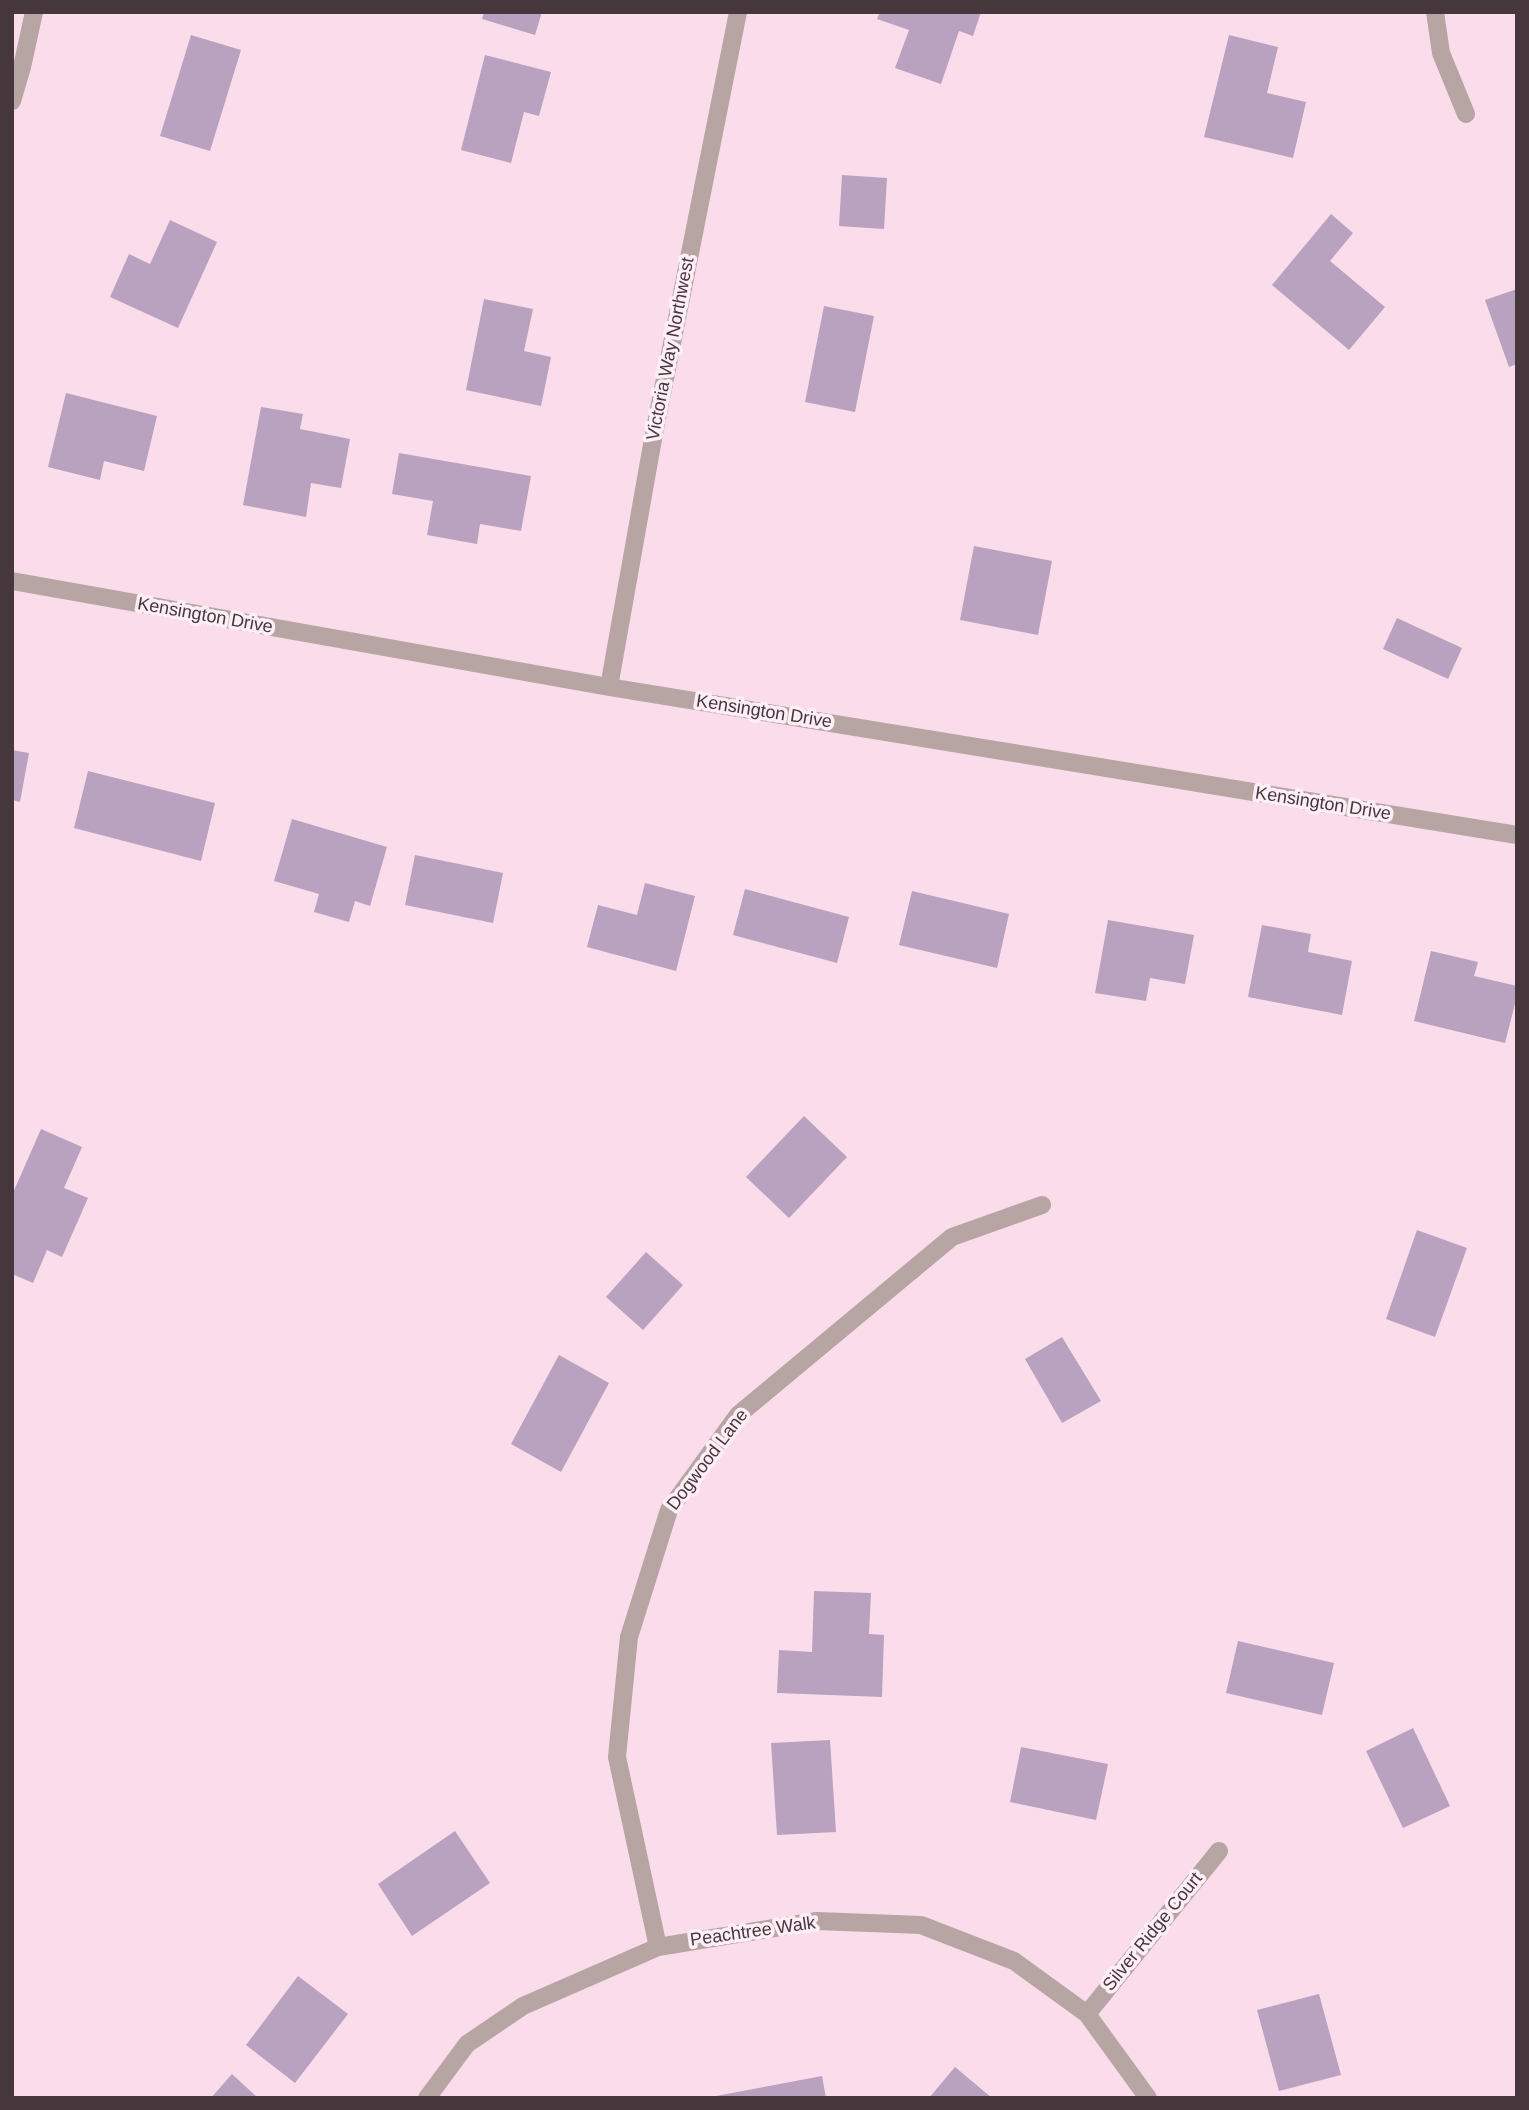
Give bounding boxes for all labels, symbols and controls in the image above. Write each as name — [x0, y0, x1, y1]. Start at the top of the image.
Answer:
street label: Victoria Way Northwest — [643, 256, 699, 442]
street label: Kensington Drive — [136, 593, 274, 639]
street label: Kensington Drive — [695, 691, 833, 733]
street label: Kensington Drive — [1254, 783, 1392, 825]
street label: Dogwood Lane — [663, 1405, 753, 1515]
street label: Silver Ridge Court — [1099, 1868, 1207, 1996]
street label: Peachtree Walk — [689, 1913, 817, 1951]

